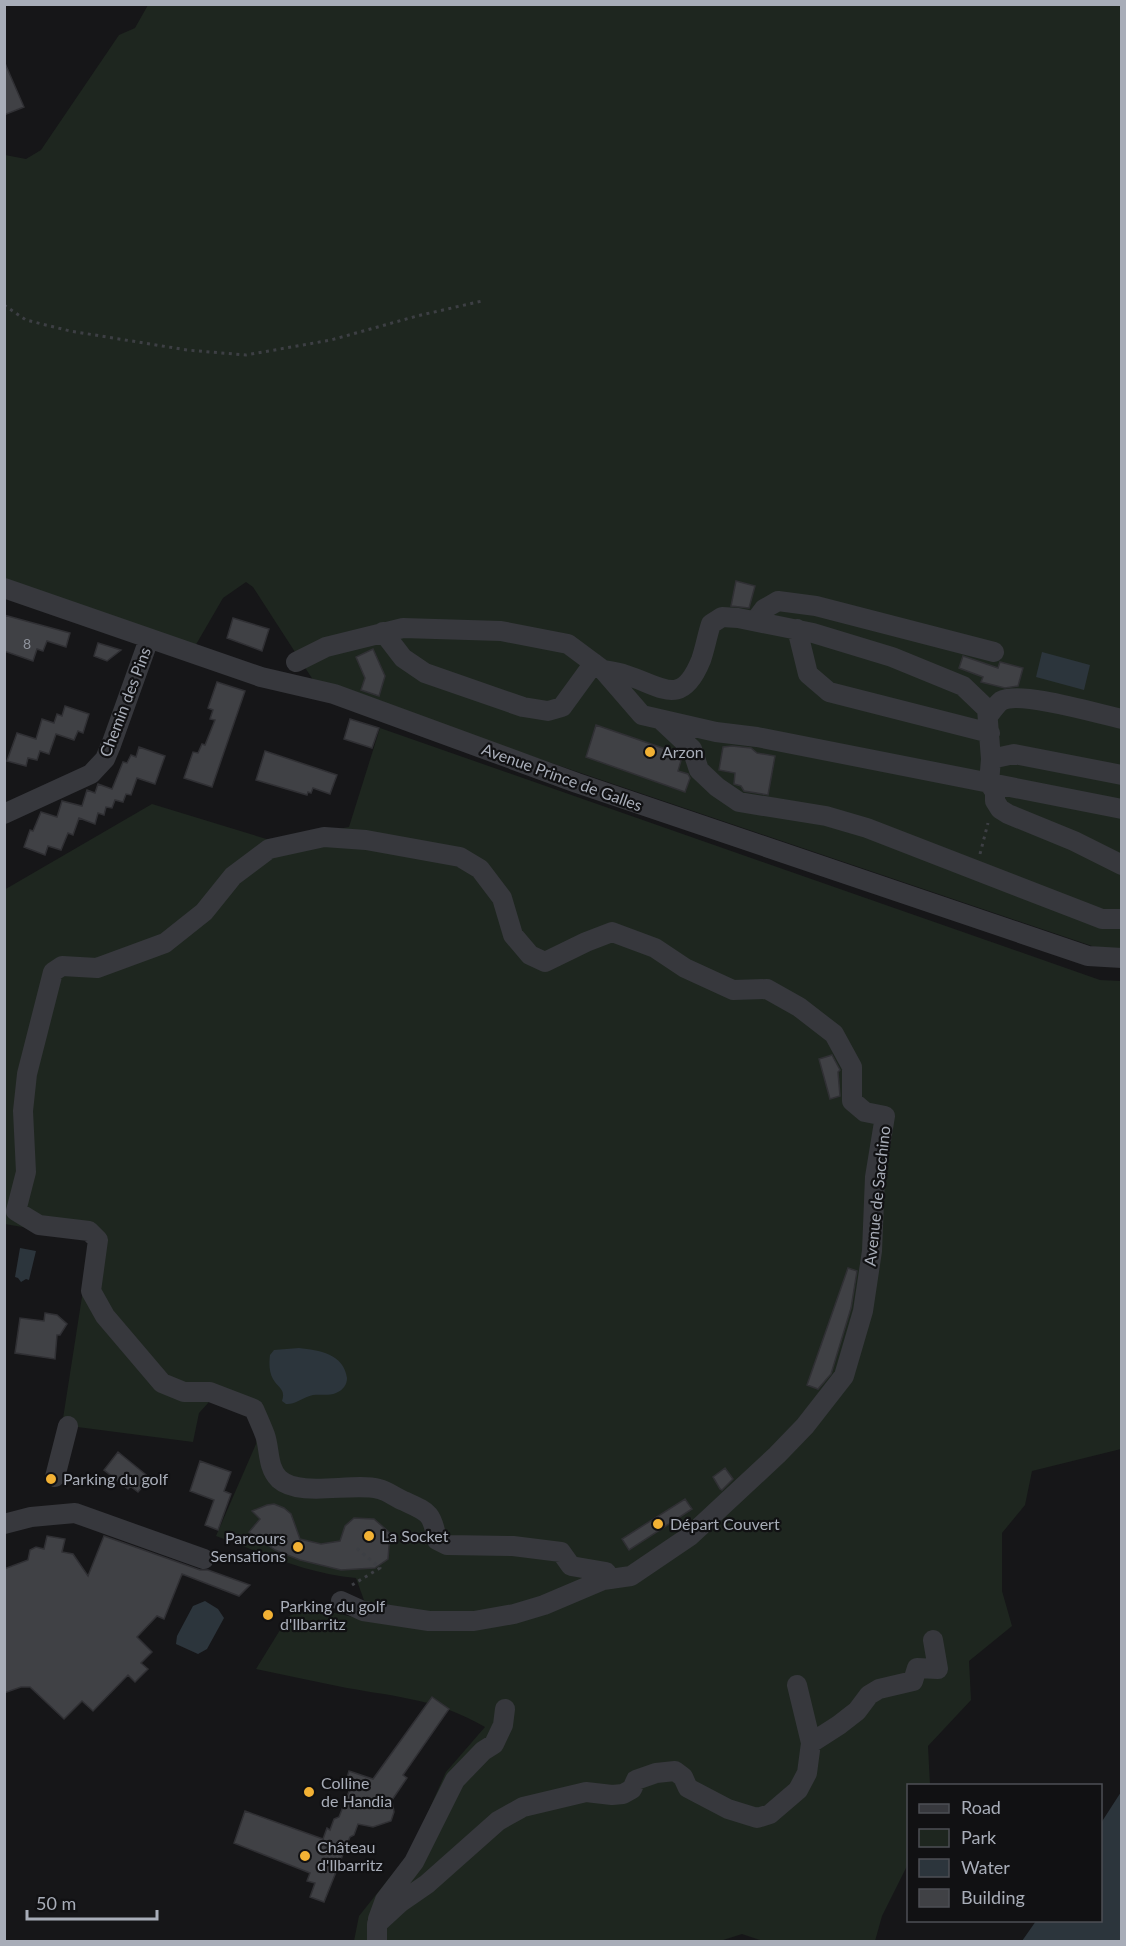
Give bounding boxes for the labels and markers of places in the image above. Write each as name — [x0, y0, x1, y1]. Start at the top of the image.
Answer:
place label: Arzon — [662, 742, 704, 761]
marker: Arzon — [643, 745, 657, 759]
place label: Parking du golf — [63, 1469, 168, 1488]
marker: Parking du golf — [44, 1472, 58, 1486]
place label: Départ Couvert — [670, 1514, 780, 1533]
marker: Départ Couvert — [651, 1517, 665, 1531]
place label: La Socket — [381, 1526, 449, 1545]
place label: Parcours Sensations — [210, 1528, 286, 1565]
marker: La Socket — [362, 1529, 376, 1543]
marker: Parcours Sensations — [291, 1540, 305, 1554]
place label: Parking du golf d'Ilbarritz — [280, 1596, 385, 1633]
marker: Parking du golf d'Ilbarritz — [261, 1608, 275, 1622]
place label: Colline de Handia — [321, 1773, 392, 1810]
marker: Colline de Handia — [302, 1785, 316, 1799]
place label: Château d'Ilbarritz — [317, 1837, 383, 1874]
marker: Château d'Ilbarritz — [298, 1849, 312, 1863]

